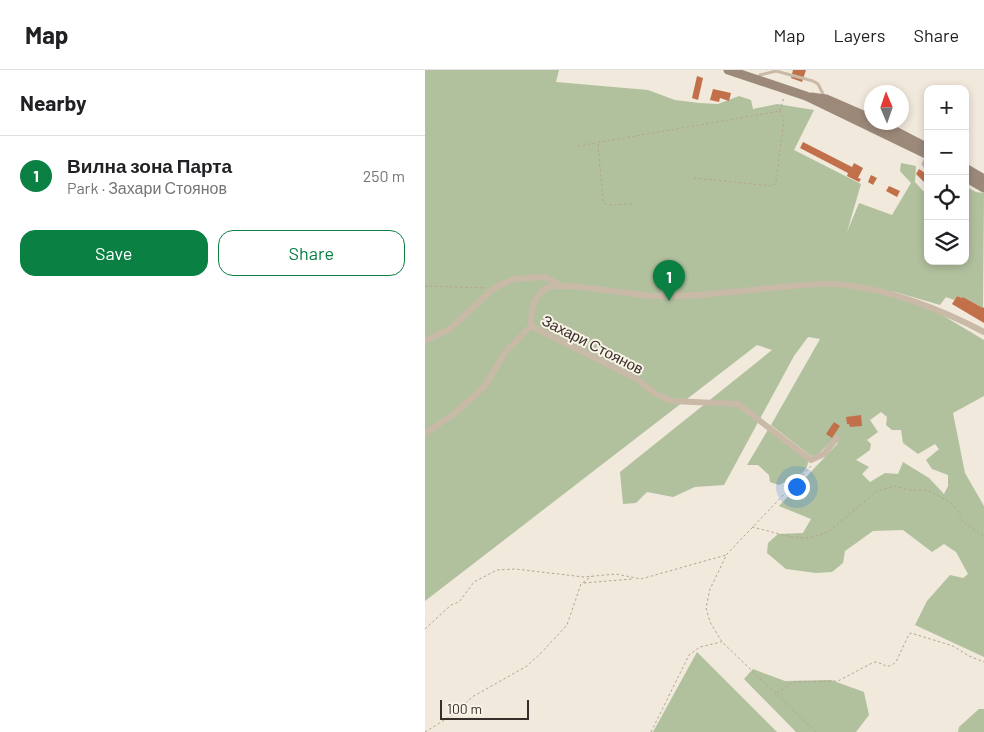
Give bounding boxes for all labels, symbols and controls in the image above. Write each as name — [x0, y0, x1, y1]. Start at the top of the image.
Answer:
text: Map — [25, 20, 68, 49]
text: Map — [773, 24, 805, 46]
text: Layers — [833, 24, 886, 46]
text: Share — [914, 24, 959, 46]
north arrow — [864, 85, 909, 130]
map controls — [924, 85, 969, 265]
button: + — [924, 85, 969, 130]
text: Nearby — [20, 90, 86, 115]
button: − — [924, 130, 969, 175]
text: Вилна зона Парта — [67, 154, 232, 177]
text: 1 — [33, 166, 39, 185]
text: 250 m — [363, 166, 405, 185]
button: locate — [924, 175, 969, 220]
text: Park · Захари Стоянов — [67, 178, 227, 197]
button: layers — [924, 220, 969, 265]
button: Save — [20, 230, 208, 276]
button: Share — [218, 230, 405, 276]
pin: 1 — [653, 260, 685, 301]
street label: Захари Стоянов — [539, 311, 647, 377]
your location — [784, 474, 810, 500]
scale bar — [440, 697, 529, 720]
text: 100 m — [447, 700, 482, 717]

